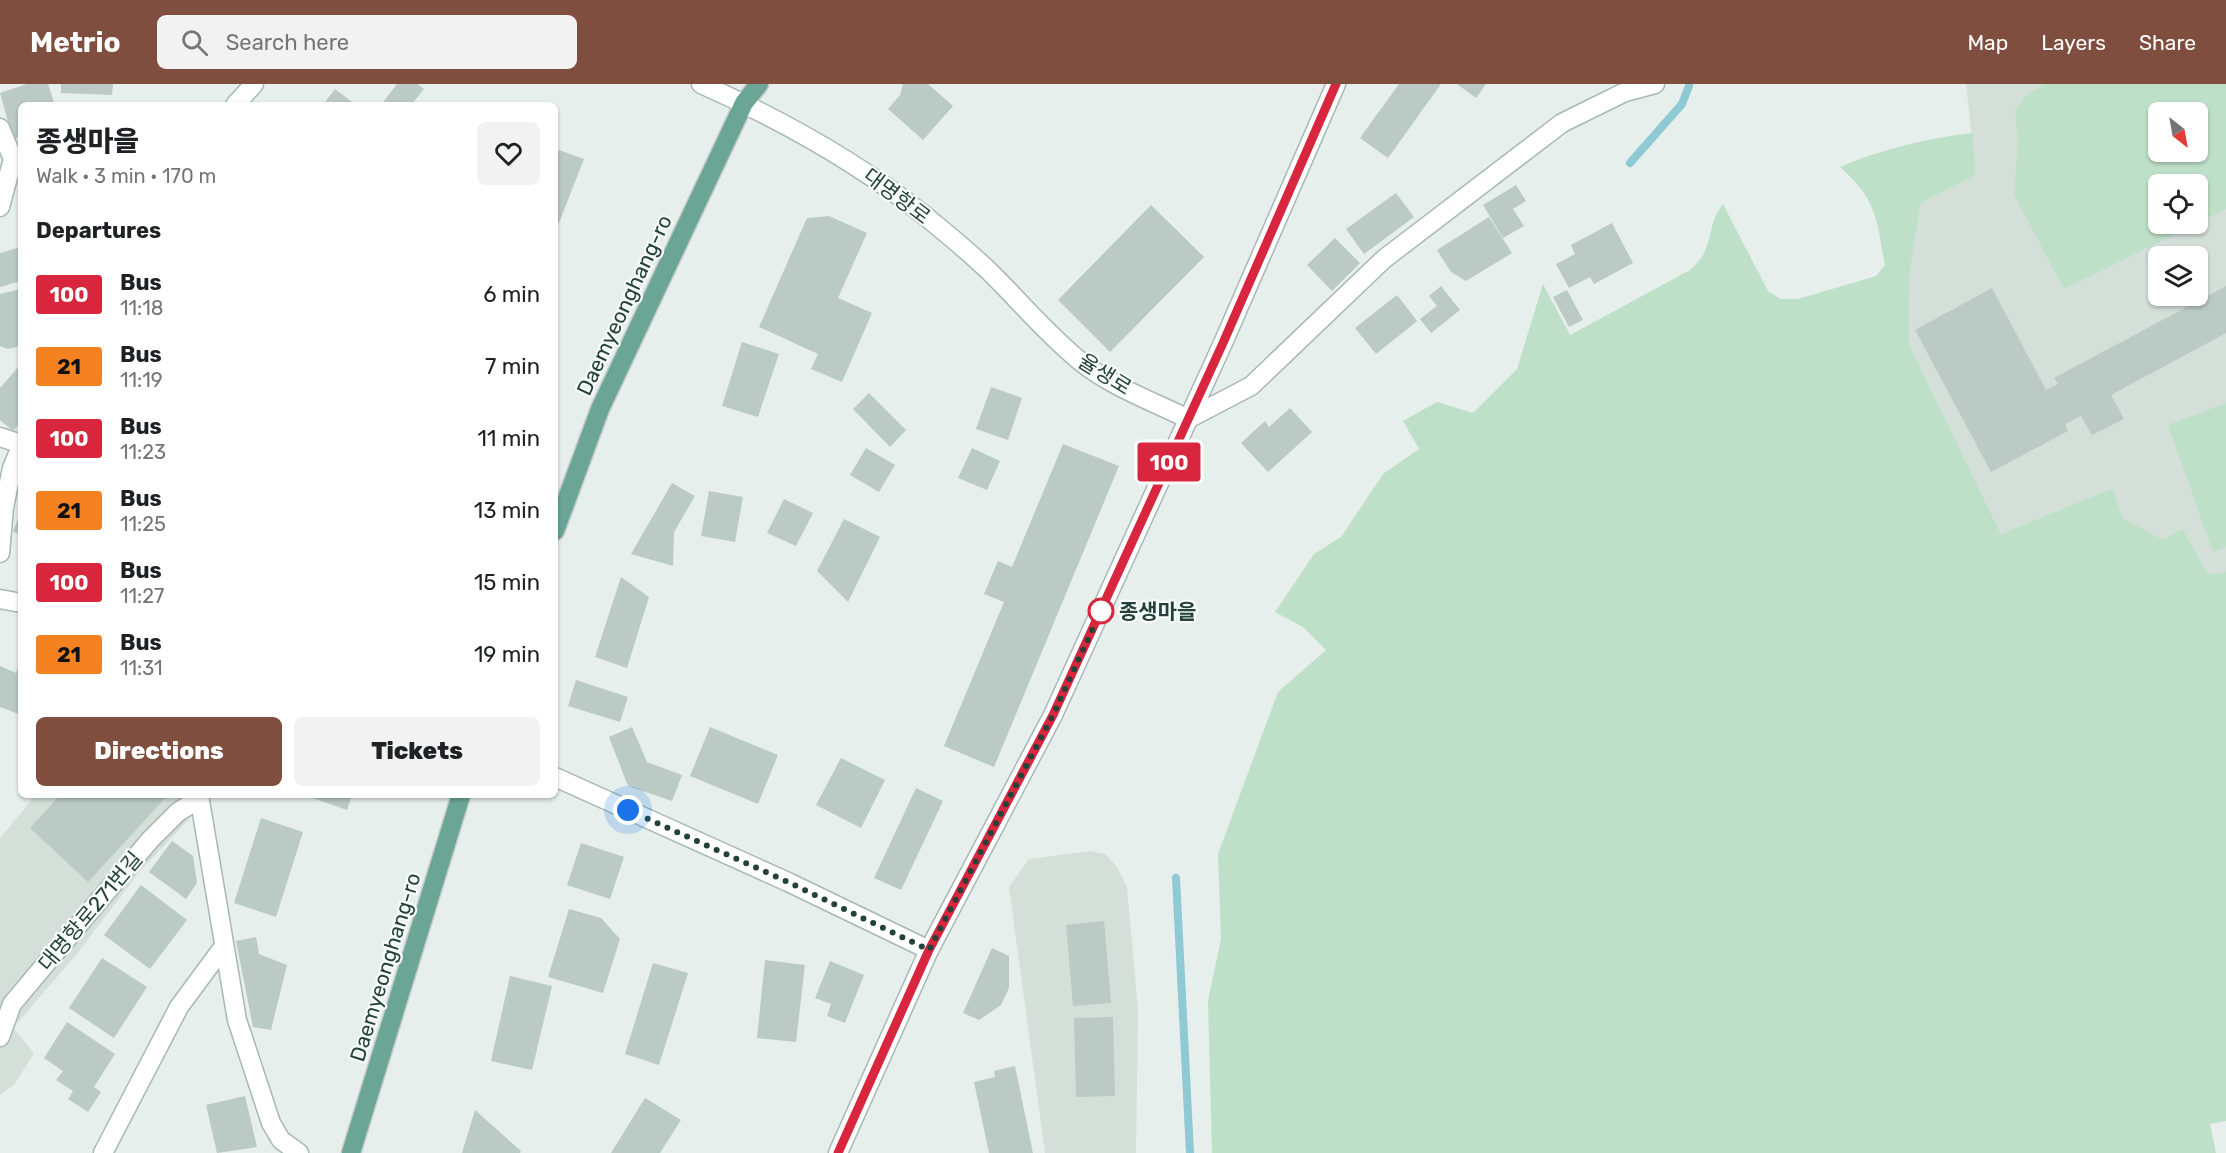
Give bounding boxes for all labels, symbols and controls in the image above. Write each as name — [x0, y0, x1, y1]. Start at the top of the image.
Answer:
search box — [157, 15, 577, 69]
text: Metrio — [30, 26, 121, 59]
icon: search — [178, 26, 211, 59]
text: Search here — [226, 29, 349, 56]
text: Map — [1967, 30, 2008, 55]
text: Layers — [2041, 30, 2106, 55]
text: Share — [2139, 30, 2196, 55]
north arrow — [2148, 102, 2208, 162]
map controls — [2148, 102, 2208, 306]
button: heart — [477, 122, 540, 185]
text: 종생마을 — [36, 125, 139, 158]
street label: 대명항로 — [859, 163, 935, 229]
text: Walk · 3 min · 170 m — [36, 164, 216, 188]
button: locate — [2148, 174, 2208, 234]
street label: Daemyeonghang-ro — [571, 211, 677, 399]
text: Departures — [36, 217, 161, 244]
button: layers — [2148, 246, 2208, 306]
text: Bus — [120, 269, 162, 296]
text: 6 min — [483, 281, 540, 308]
text: 100 — [50, 282, 89, 307]
text: 11:18 — [120, 296, 164, 320]
text: Bus — [120, 341, 162, 368]
street label: 율생로 — [1074, 348, 1136, 400]
text: 7 min — [485, 353, 540, 380]
text: 21 — [57, 354, 81, 379]
text: 11:19 — [120, 368, 163, 392]
text: Bus — [120, 413, 162, 440]
text: 11 min — [478, 425, 540, 452]
text: 100 — [50, 426, 89, 451]
text: 11:23 — [120, 440, 166, 464]
line badge: 100 — [1134, 442, 1204, 482]
text: 100 — [1150, 450, 1189, 475]
text: Bus — [120, 485, 162, 512]
text: 13 min — [474, 497, 540, 524]
text: 21 — [57, 498, 81, 523]
text: 11:25 — [120, 512, 166, 536]
text: Bus — [120, 557, 162, 584]
text: 15 min — [474, 569, 540, 596]
text: 100 — [50, 570, 89, 595]
text: 11:27 — [120, 584, 164, 608]
marker: 종생마을 — [1088, 598, 1114, 624]
place label: 종생마을 — [1119, 599, 1196, 624]
text: Bus — [120, 629, 162, 656]
text: 19 min — [474, 641, 540, 668]
text: 21 — [57, 642, 81, 667]
text: 11:31 — [120, 656, 162, 680]
button: Directions — [36, 717, 282, 786]
button: Tickets — [294, 717, 540, 786]
your location — [613, 795, 643, 825]
street label: 대명항로271번길 — [33, 846, 147, 976]
street label: Daemyeonghang-ro — [344, 870, 426, 1064]

